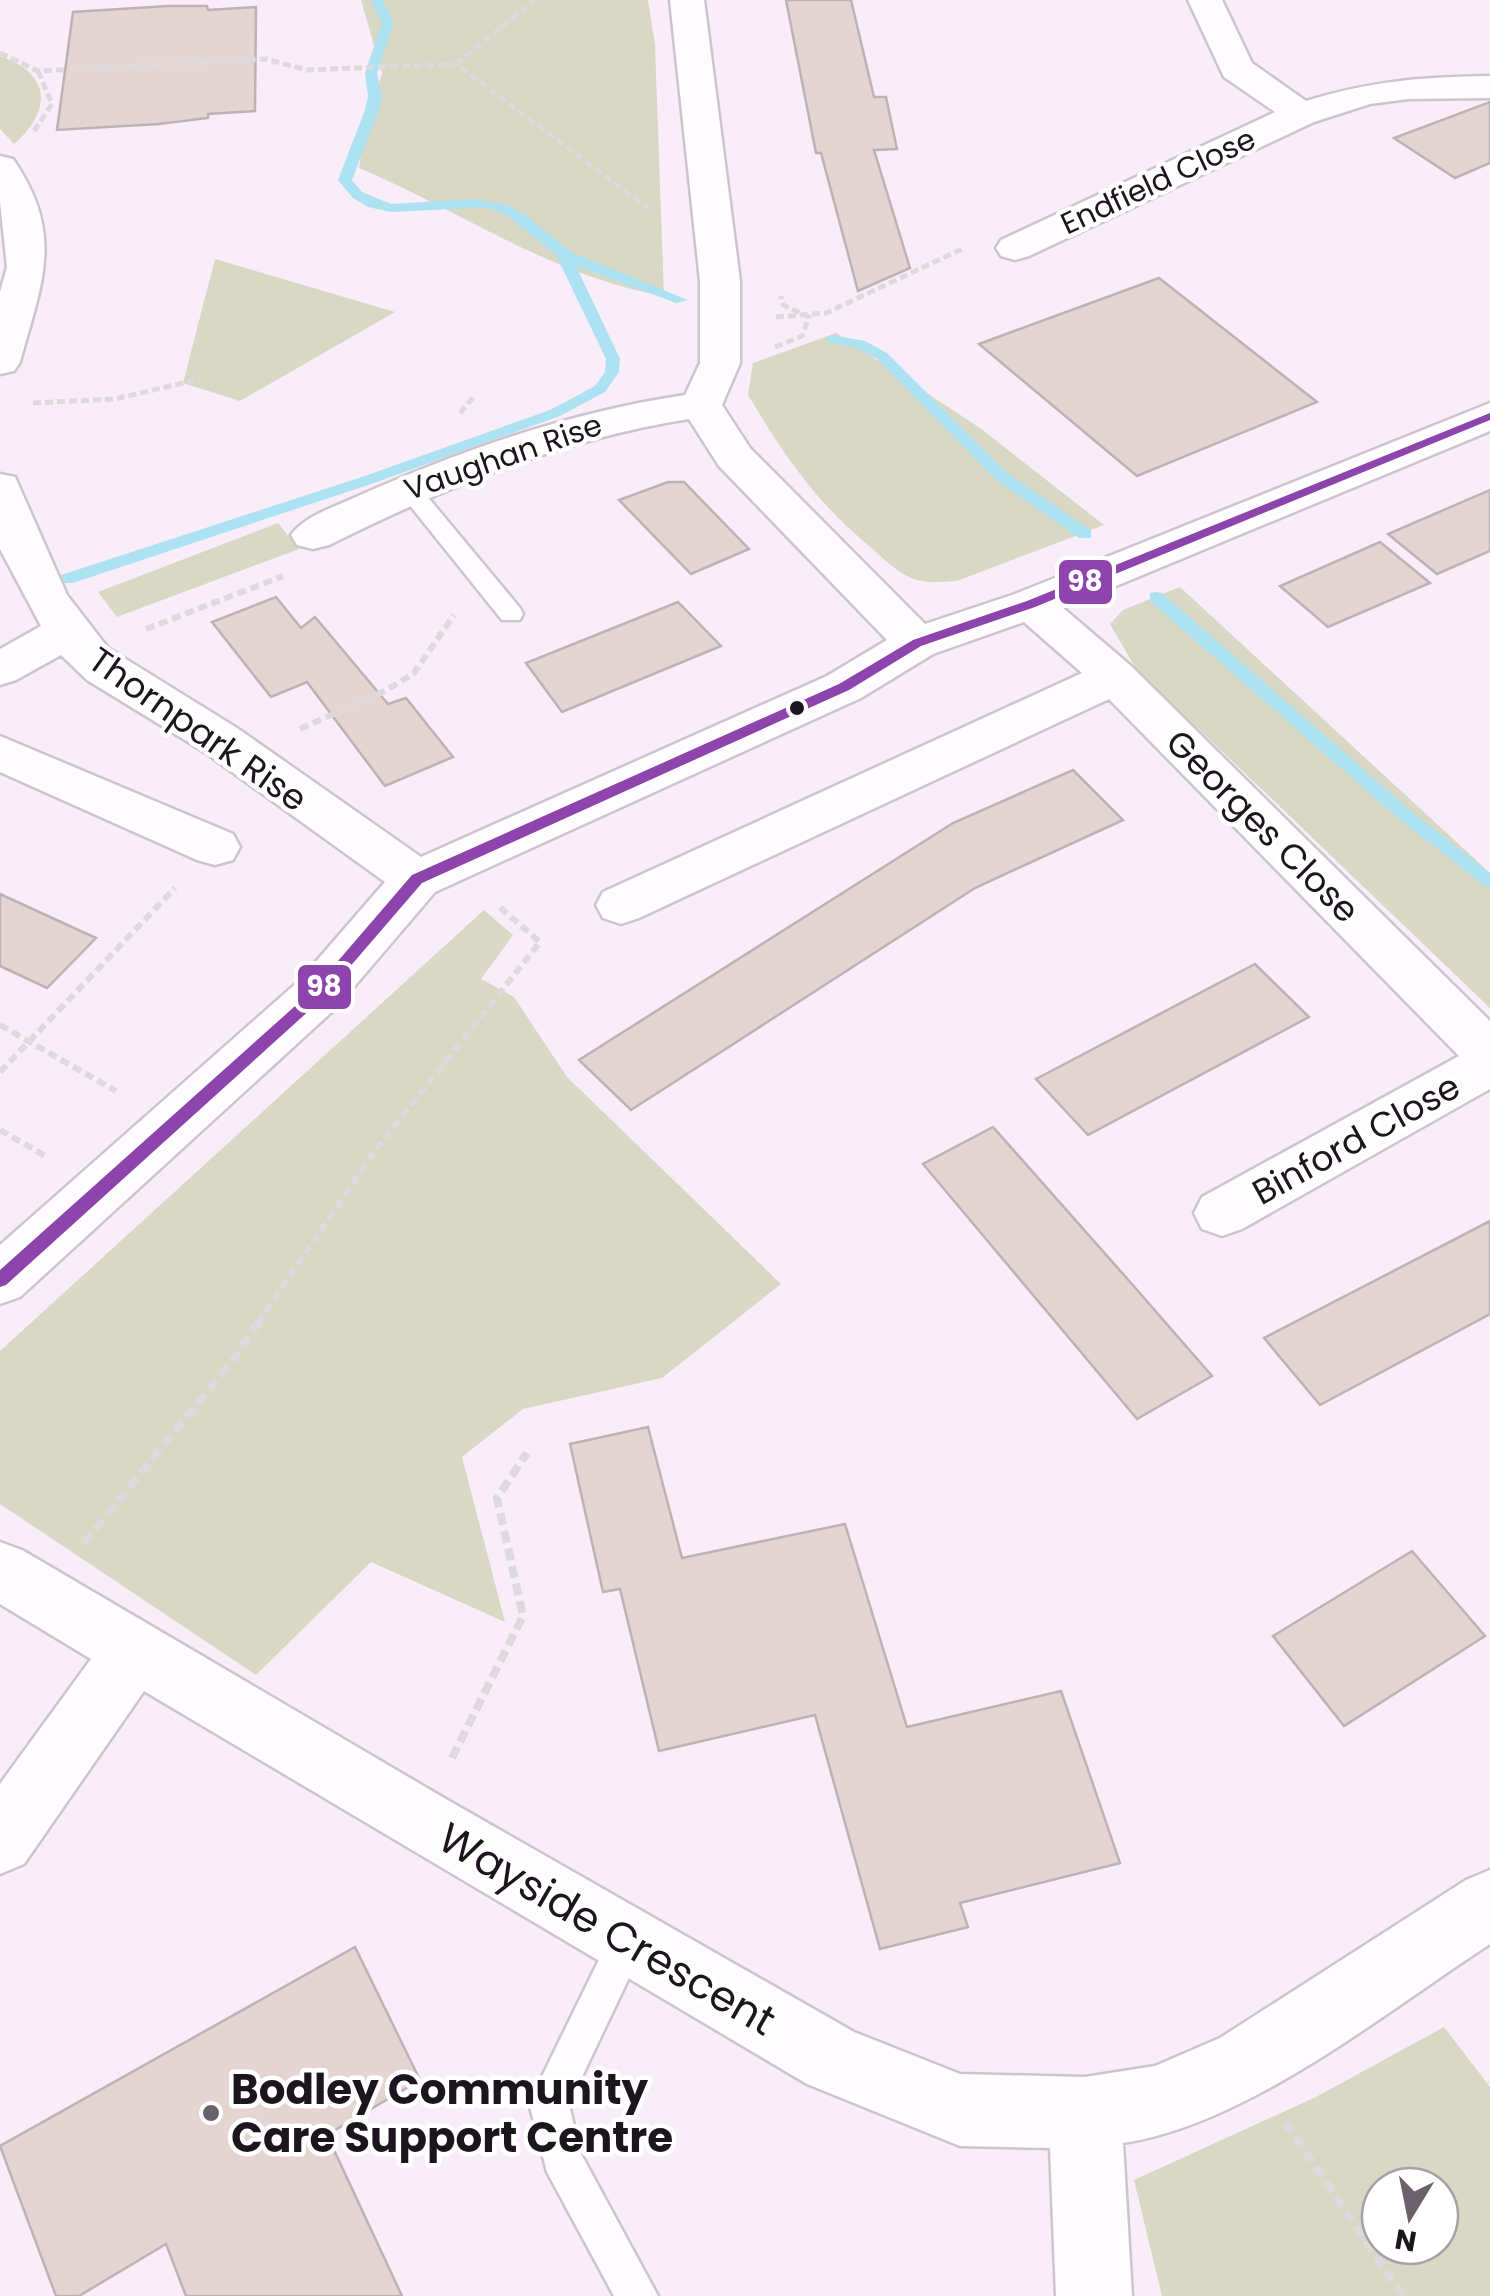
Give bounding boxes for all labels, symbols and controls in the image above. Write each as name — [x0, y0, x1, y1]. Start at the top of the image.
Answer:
street label: Endfield Close — [1054, 117, 1262, 245]
street label: Vaughan Rise — [398, 403, 608, 511]
line badge: 98 — [1057, 558, 1114, 606]
text: 98 — [1067, 562, 1103, 601]
street label: Thornpark Rise — [79, 635, 317, 823]
unlabelled marker — [787, 698, 807, 718]
street label: Georges Close — [1155, 718, 1371, 934]
line badge: 98 — [296, 963, 353, 1011]
text: 98 — [306, 967, 342, 1006]
street label: Binford Close — [1243, 1062, 1469, 1216]
street label: Wayside Crescent — [427, 1808, 787, 2050]
place label: Bodley Community Care Support Centre — [231, 2060, 673, 2167]
marker: Bodley Community Care Support Centre — [200, 2102, 222, 2124]
north arrow — [1360, 2166, 1460, 2266]
text: N — [1392, 2219, 1420, 2261]

